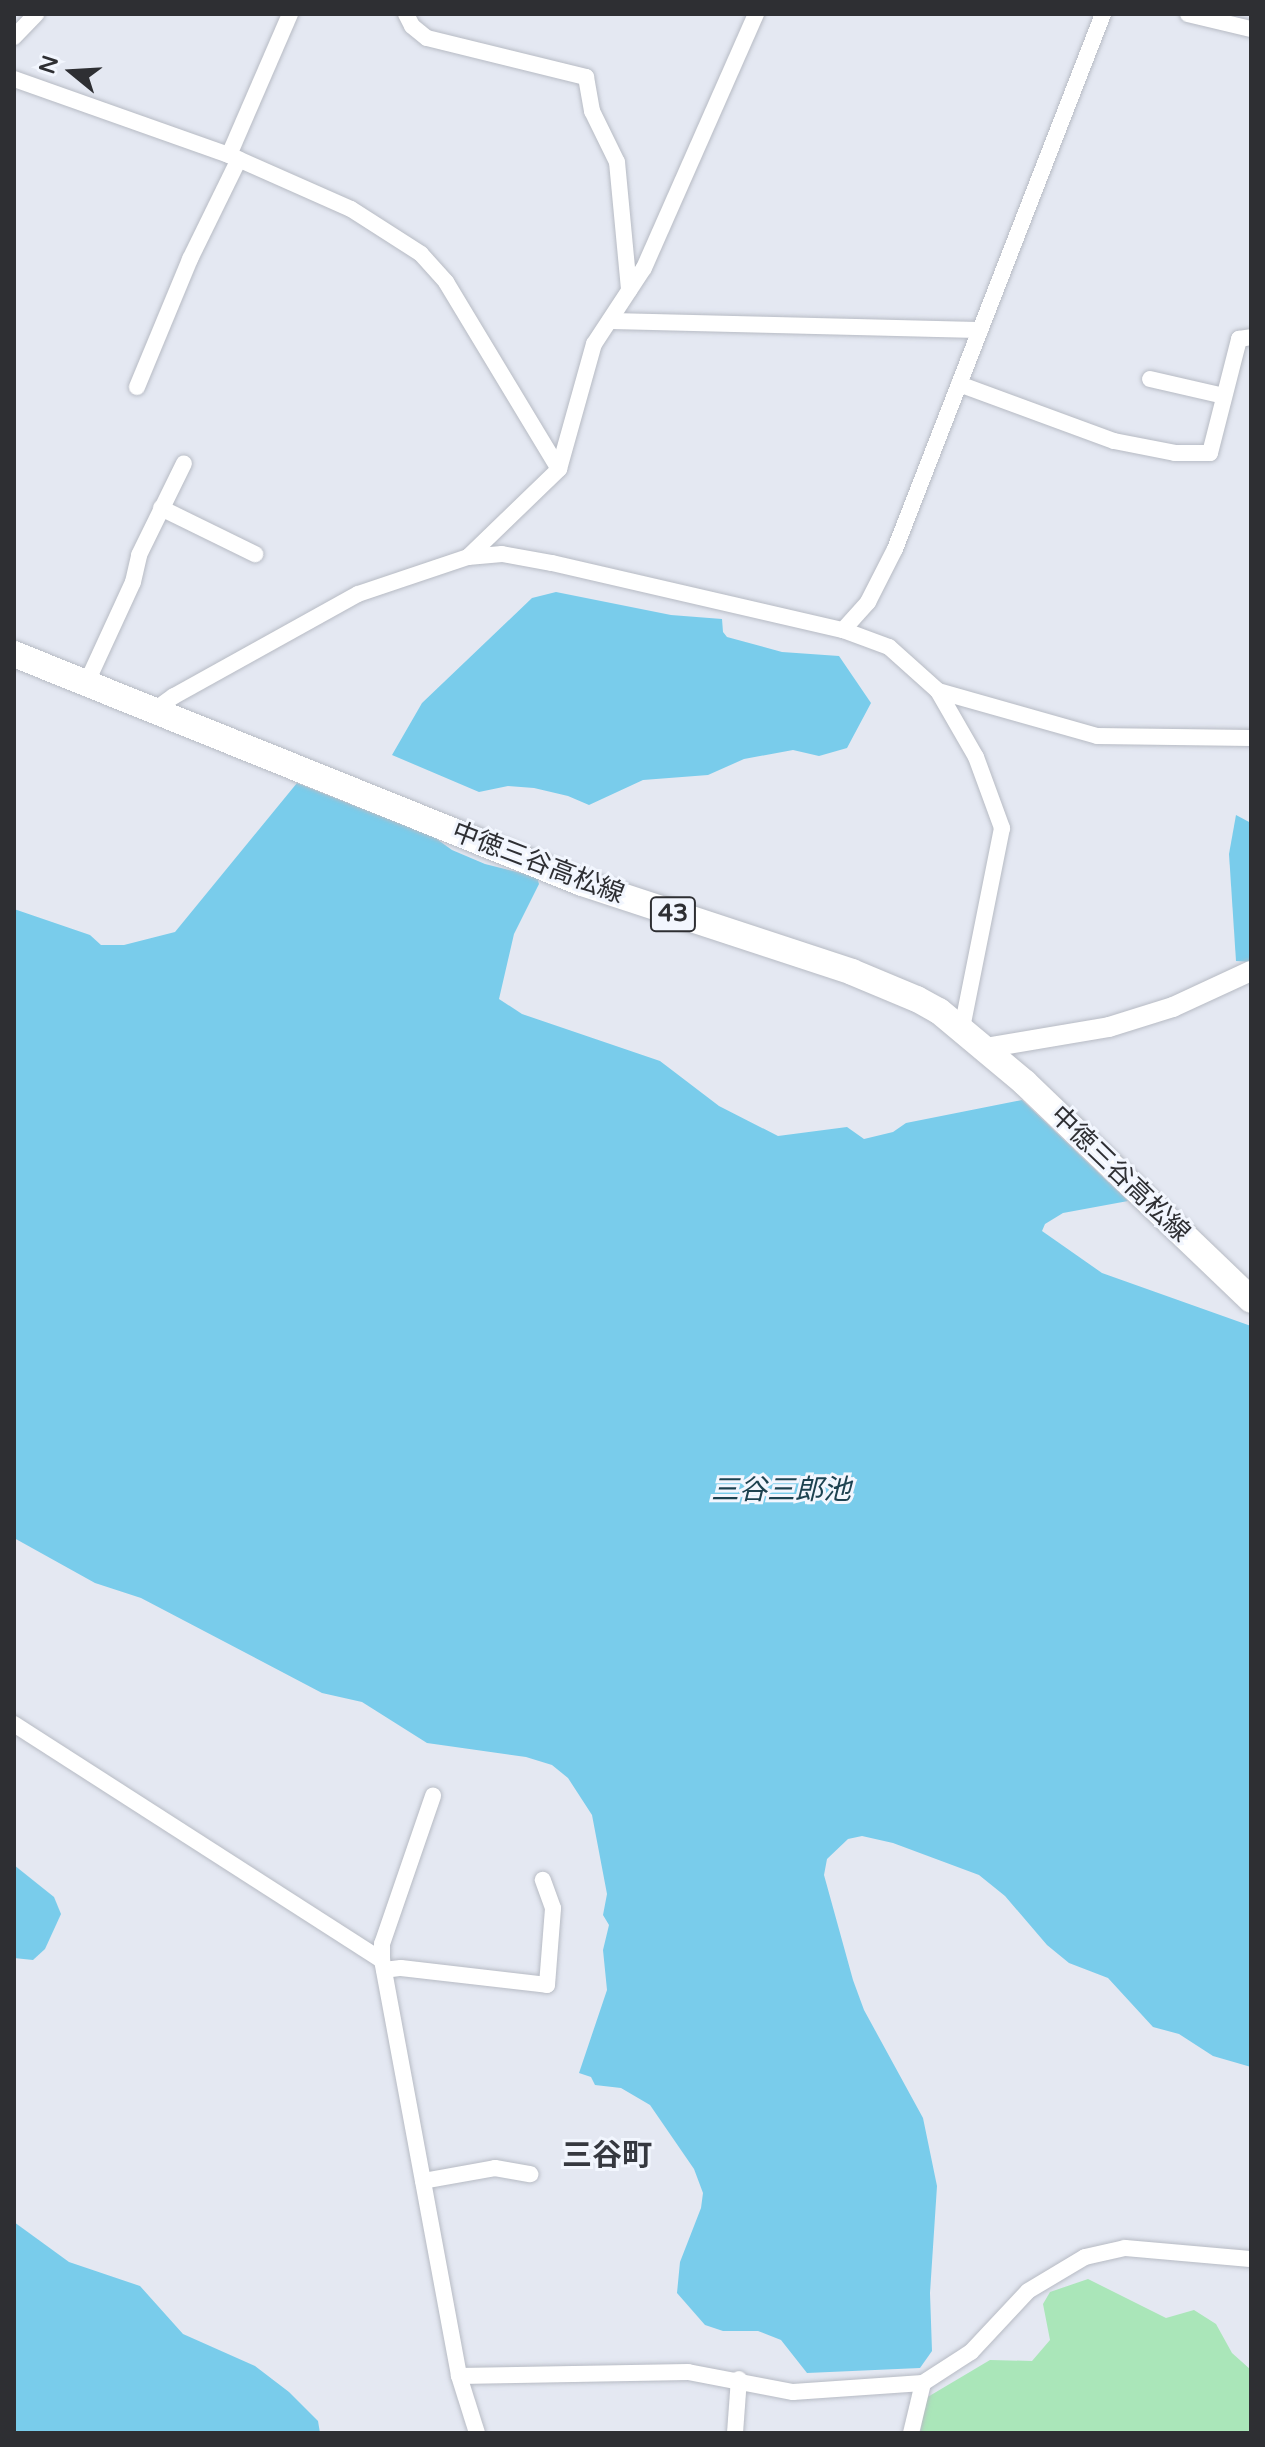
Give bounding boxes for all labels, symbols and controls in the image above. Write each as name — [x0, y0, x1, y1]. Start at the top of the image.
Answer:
north arrow — [32, 32, 112, 112]
text: N — [34, 52, 64, 77]
street label: 中徳三谷高松線 — [447, 816, 629, 910]
road number: 43 — [649, 894, 697, 934]
street label: 中徳三谷高松線 — [1044, 1100, 1196, 1248]
water label: 三谷三郎池 — [711, 1473, 851, 1507]
district label: 三谷町 — [562, 2138, 652, 2174]

